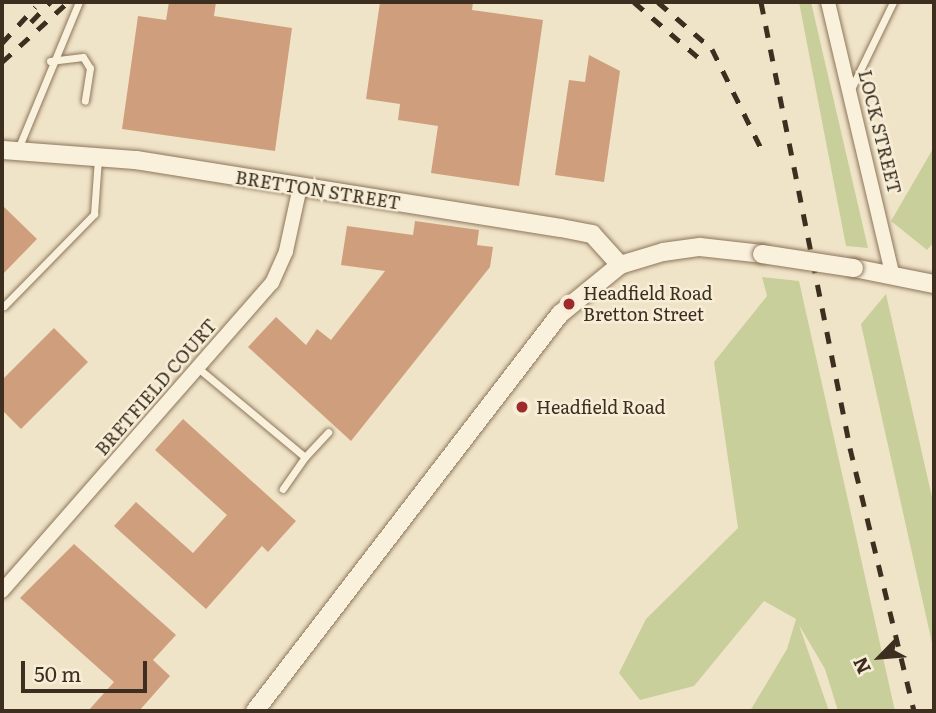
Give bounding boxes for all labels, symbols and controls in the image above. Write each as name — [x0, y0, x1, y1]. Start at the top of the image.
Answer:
street label: LOCK STREET — [854, 68, 906, 196]
street label: BRETTON STREET — [234, 166, 402, 214]
place label: Headfield Road Bretton Street — [583, 283, 713, 326]
marker: Headfield Road Bretton Street — [561, 296, 577, 312]
street label: BRETFIELD COURT — [91, 314, 221, 460]
place label: Headfield Road — [536, 396, 666, 418]
marker: Headfield Road — [514, 399, 530, 415]
north arrow — [845, 622, 915, 692]
scale bar — [24, 646, 150, 690]
text: N — [845, 653, 877, 679]
text: 50 m — [34, 657, 81, 688]

